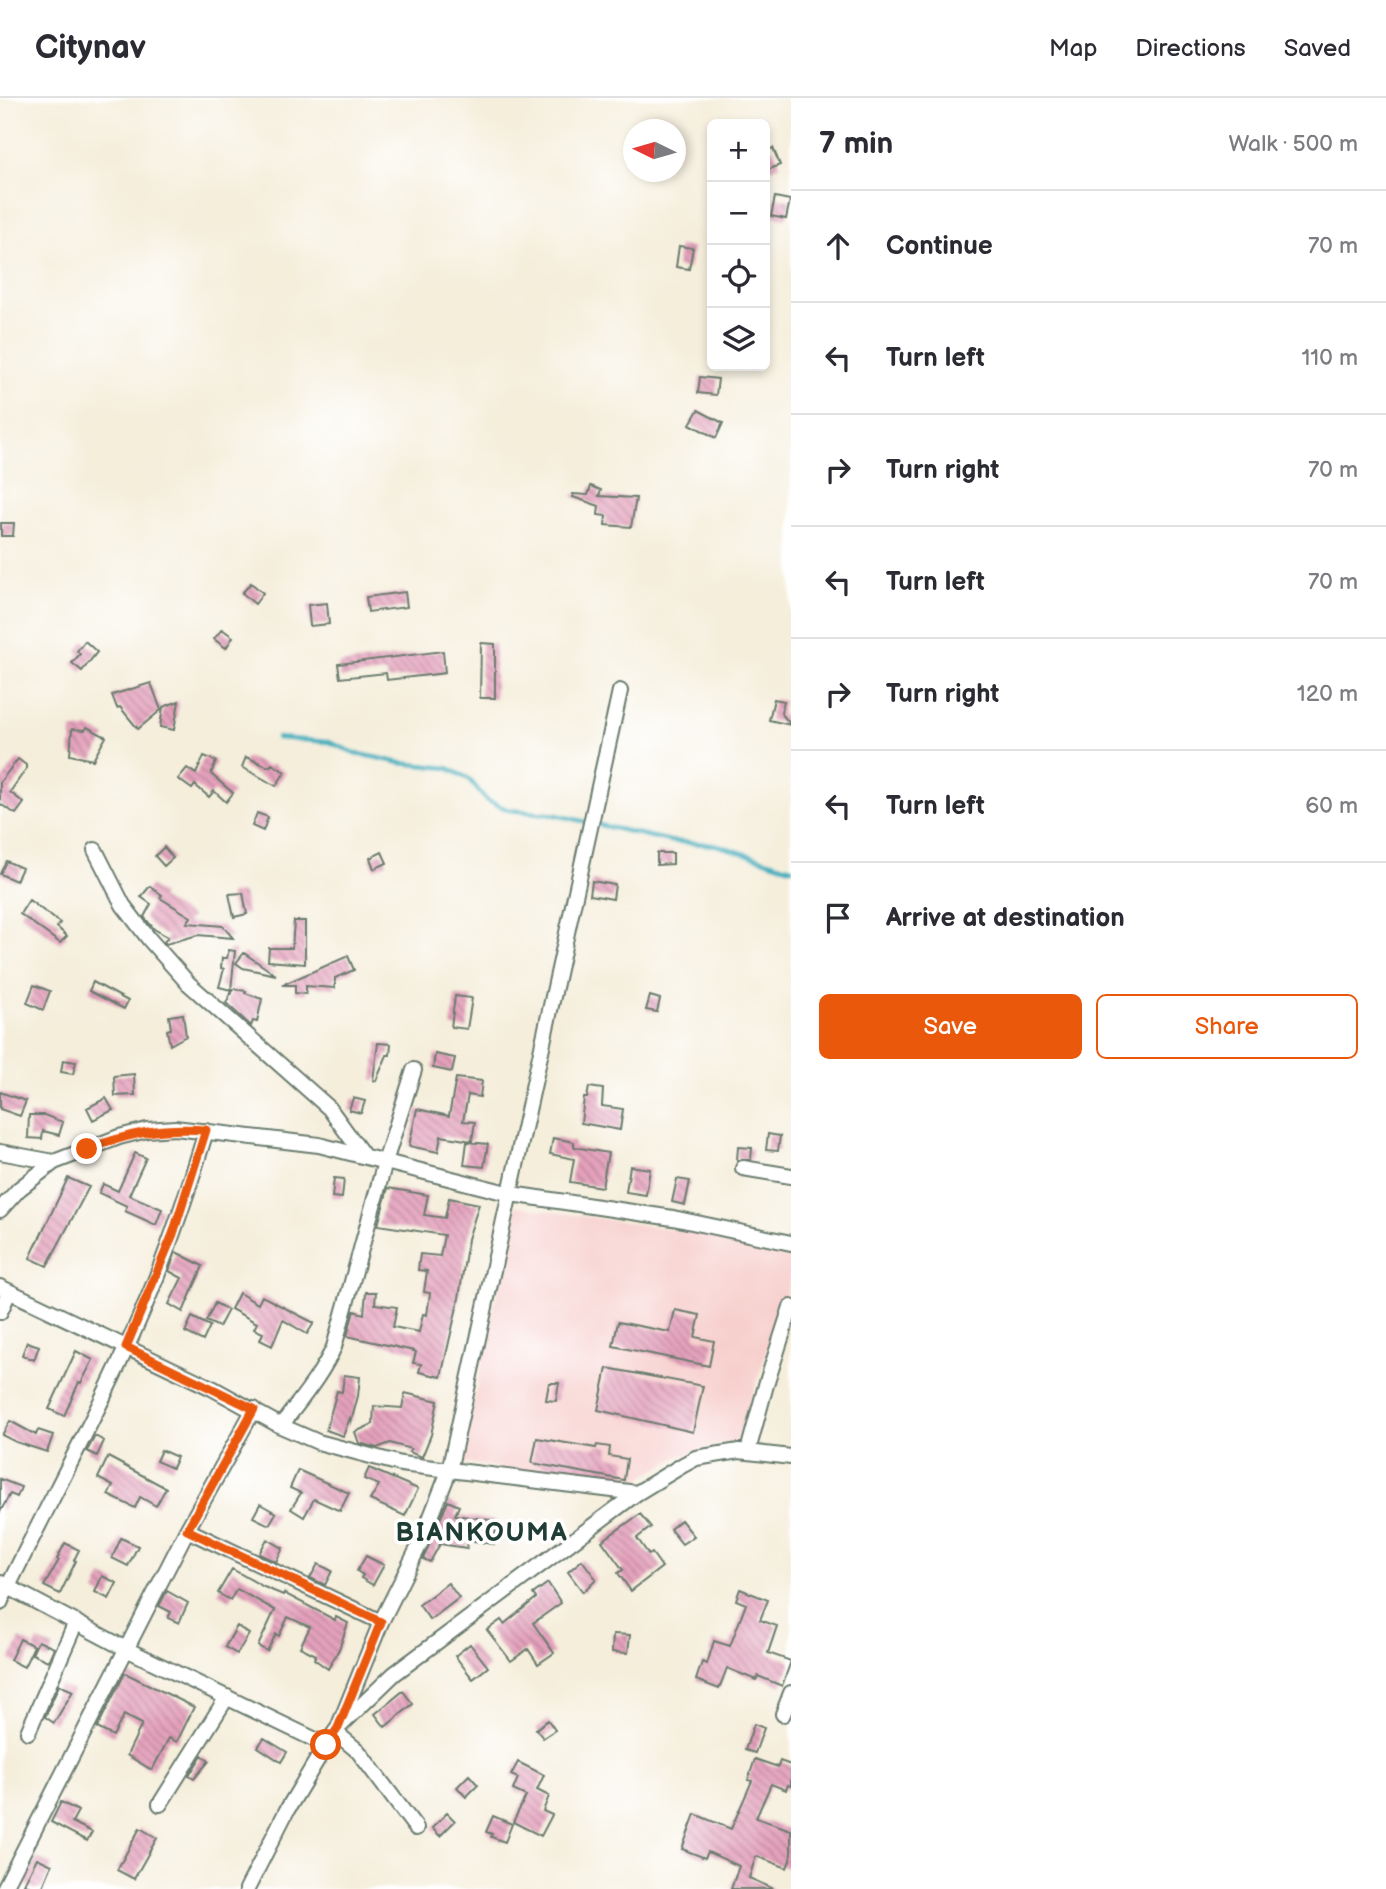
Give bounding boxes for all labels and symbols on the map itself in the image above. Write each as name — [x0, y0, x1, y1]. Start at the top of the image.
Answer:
north arrow — [623, 119, 686, 182]
route end — [71, 1133, 102, 1164]
district label: BIANKOUMA — [395, 1518, 569, 1549]
route start — [310, 1729, 341, 1760]

